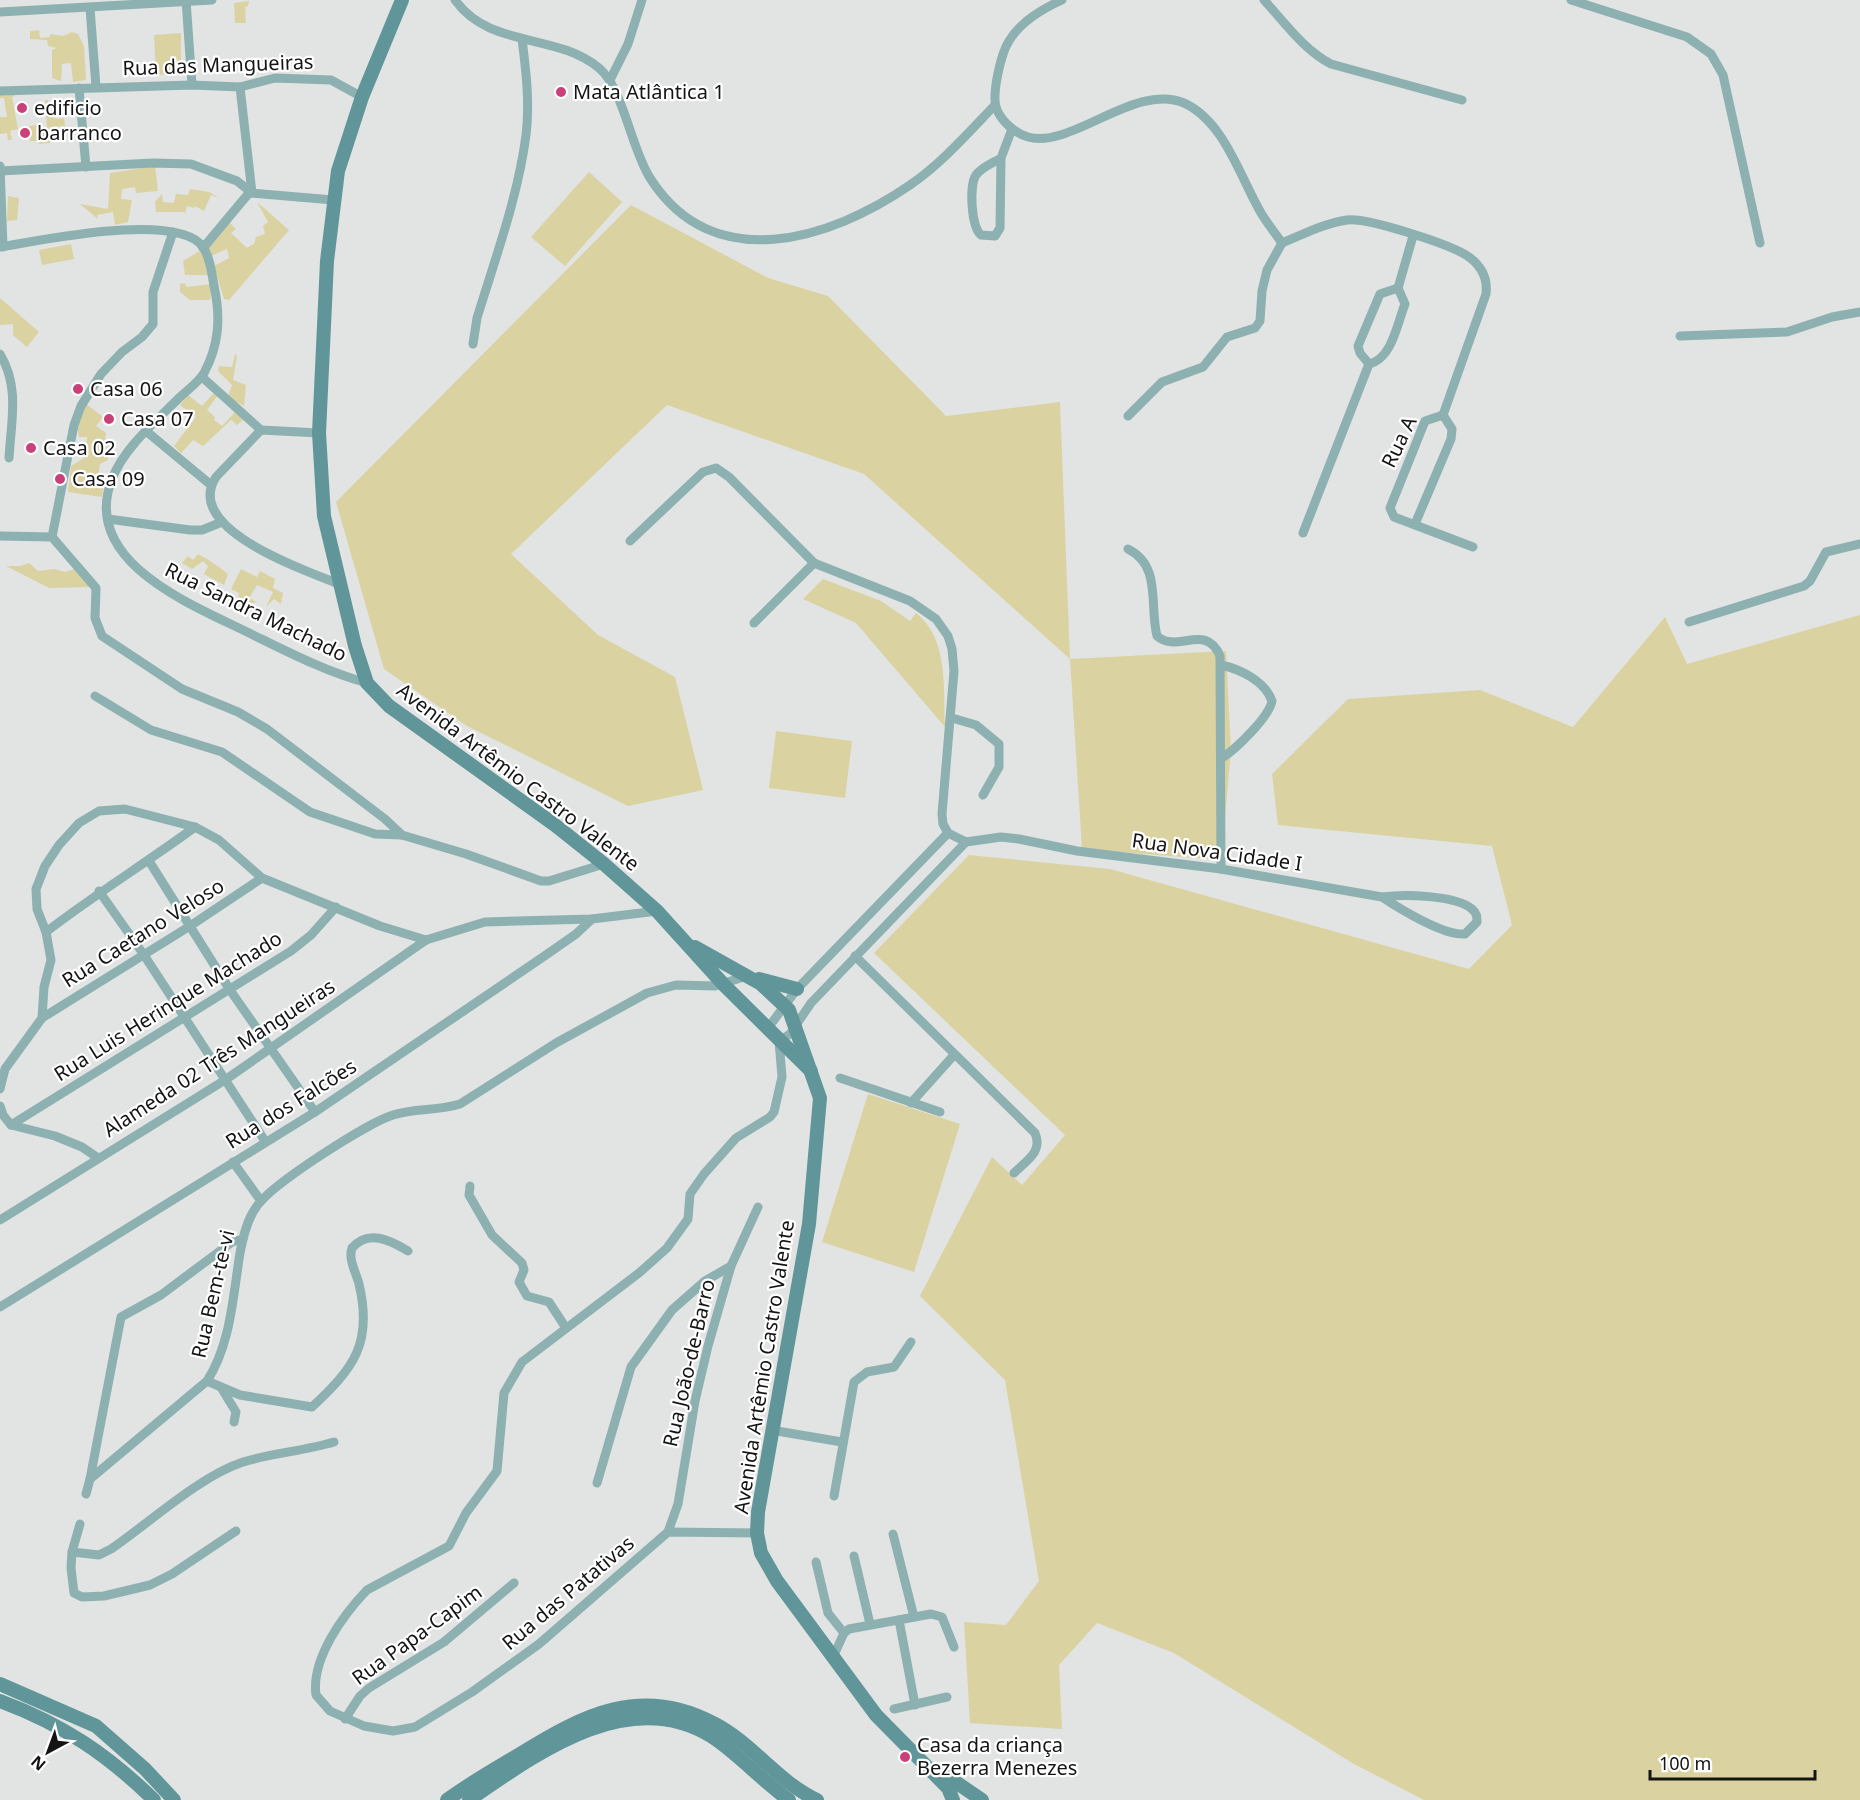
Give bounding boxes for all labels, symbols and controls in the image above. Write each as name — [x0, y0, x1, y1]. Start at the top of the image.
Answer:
street label: Rua das Mangueiras — [122, 48, 314, 81]
place label: Mata Atlântica 1 — [573, 78, 725, 105]
marker: Mata Atlântica 1 — [554, 85, 568, 99]
place label: edificio — [34, 94, 102, 121]
marker: edificio — [15, 101, 29, 115]
place label: barranco — [37, 119, 122, 146]
marker: barranco — [18, 126, 32, 140]
place label: Casa 06 — [90, 375, 163, 402]
marker: Casa 06 — [71, 382, 85, 396]
place label: Casa 07 — [121, 405, 194, 432]
street label: Rua A — [1375, 411, 1423, 472]
marker: Casa 07 — [102, 412, 116, 426]
place label: Casa 02 — [43, 434, 116, 461]
marker: Casa 02 — [24, 441, 38, 455]
place label: Casa 09 — [72, 465, 145, 492]
marker: Casa 09 — [53, 472, 67, 486]
street label: Rua Sandra Machado — [161, 556, 352, 667]
street label: Avenida Artêmio Castro Valente — [392, 676, 645, 877]
street label: Rua Nova Cidade I — [1130, 826, 1304, 877]
street label: Rua Caetano Veloso — [57, 872, 229, 993]
street label: Rua Luis Herinque Machado — [49, 924, 287, 1087]
street label: Alameda 02 Três Mangueiras — [98, 972, 340, 1143]
street label: Rua dos Falcões — [220, 1052, 361, 1155]
street label: Avenida Artêmio Castro Valente — [727, 1218, 800, 1516]
street label: Rua Bem-te-vi — [185, 1227, 240, 1361]
street label: Rua João-de-Barro — [656, 1277, 721, 1449]
street label: Rua das Patativas — [496, 1529, 639, 1656]
street label: Rua Papa-Capim — [346, 1578, 487, 1691]
north arrow — [18, 1722, 78, 1782]
place label: Casa da criança Bezerra Menezes — [917, 1731, 1077, 1781]
scale bar — [1650, 1743, 1815, 1781]
marker: Casa da criança Bezerra Menezes — [898, 1750, 912, 1764]
text: N — [26, 1751, 50, 1776]
text: 100 m — [1659, 1751, 1711, 1775]

